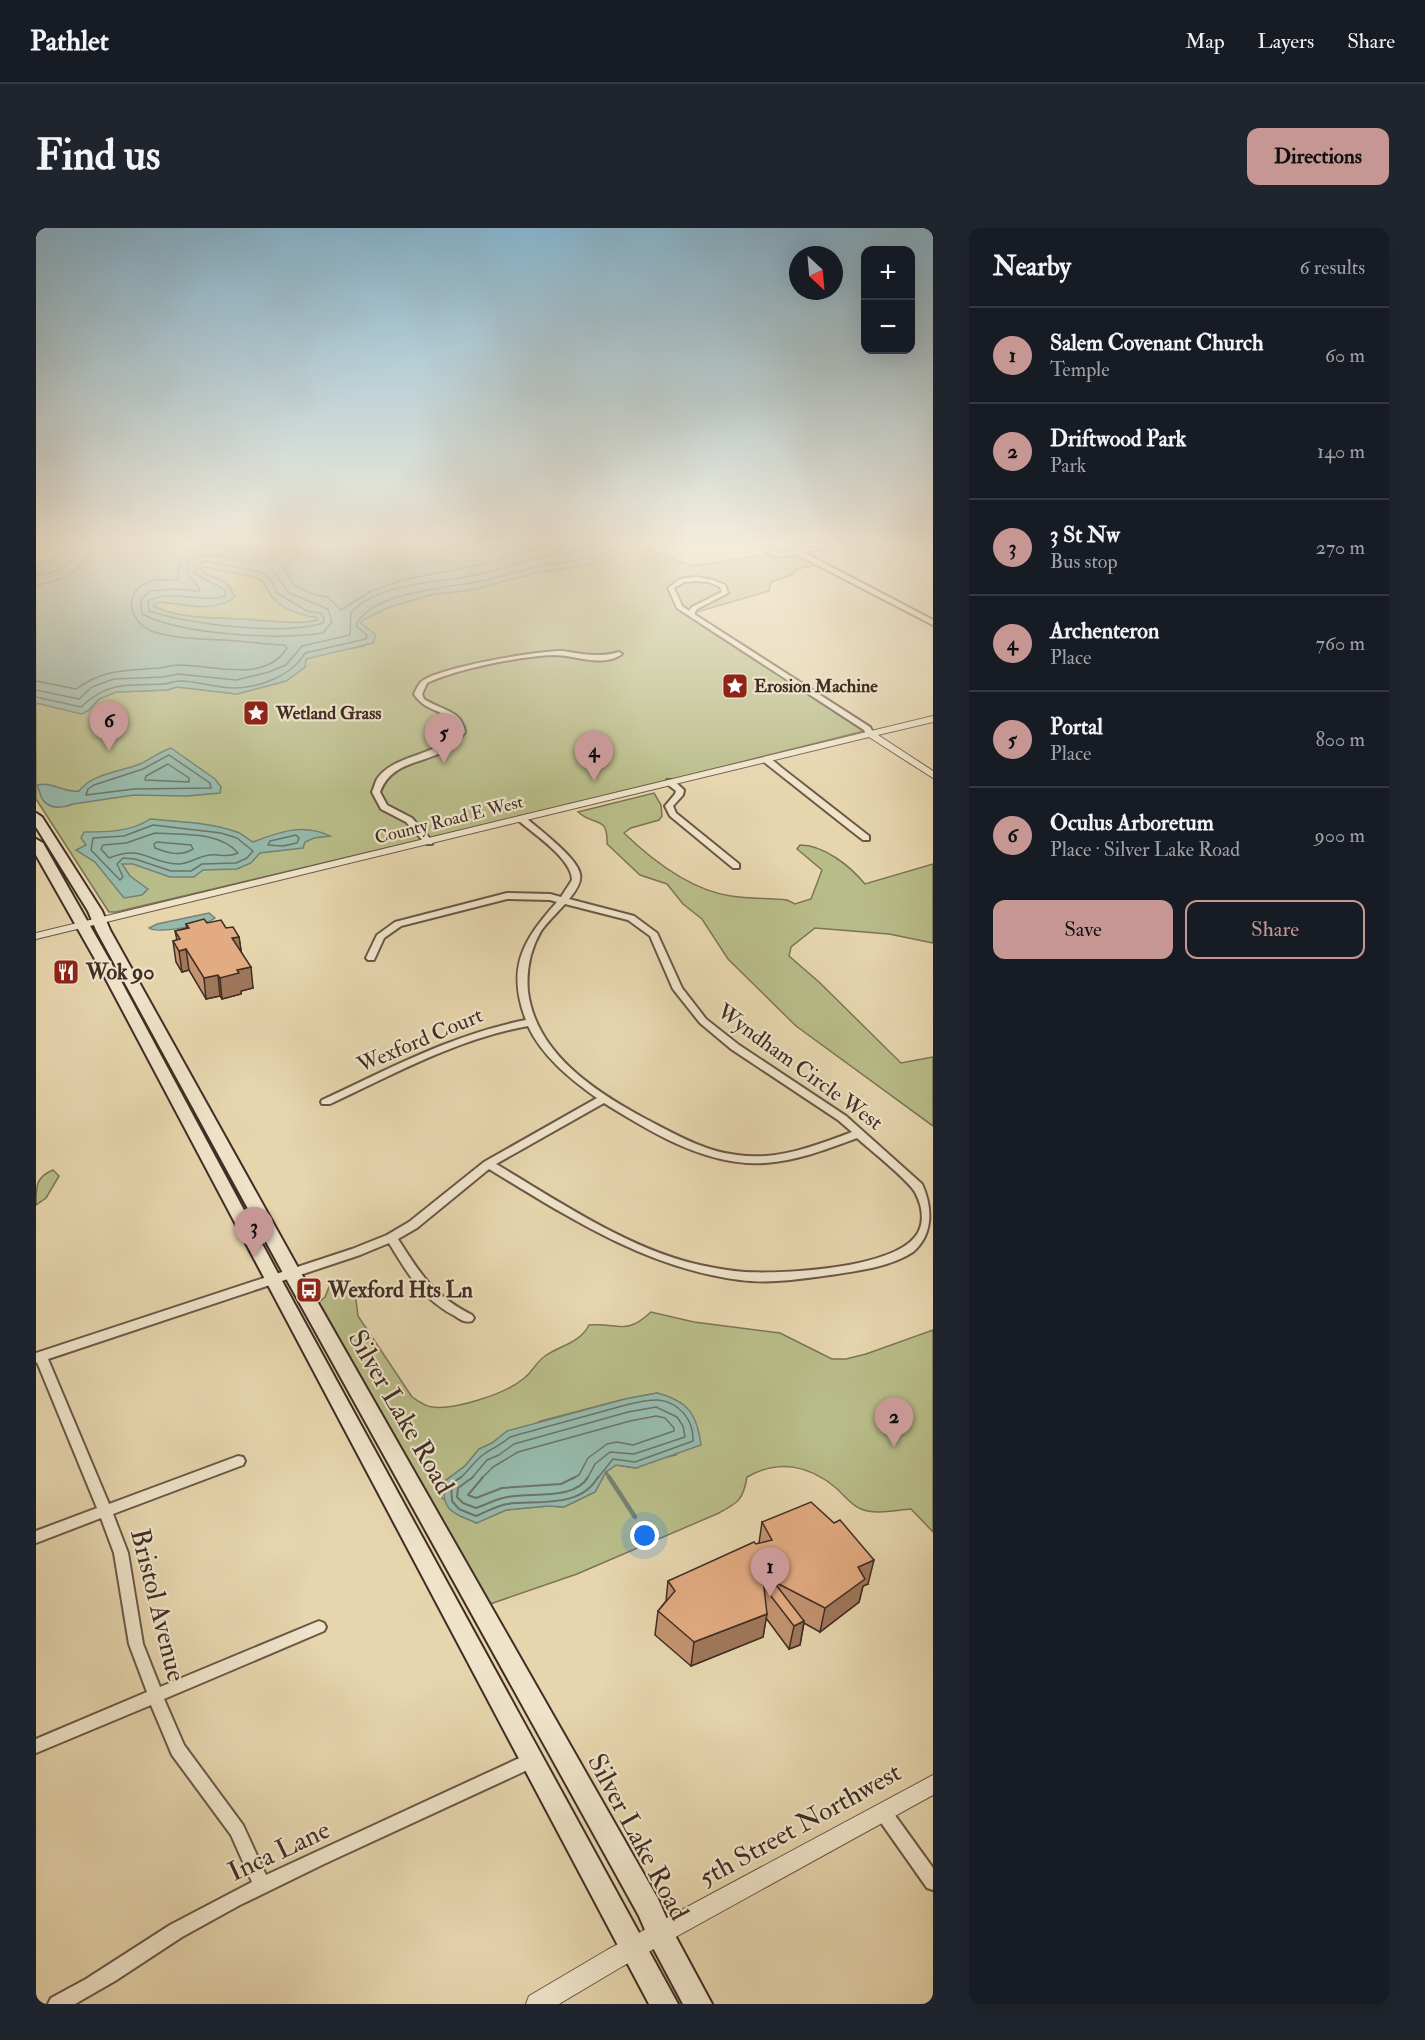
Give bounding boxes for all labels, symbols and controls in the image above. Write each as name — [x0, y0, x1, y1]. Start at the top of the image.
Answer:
text: Pathlet — [30, 24, 109, 59]
text: Map — [1185, 28, 1225, 55]
text: Layers — [1258, 28, 1314, 55]
text: Share — [1347, 28, 1395, 55]
button: Directions — [1247, 128, 1389, 185]
text: Find us — [36, 130, 160, 182]
north arrow — [789, 246, 843, 300]
map controls — [861, 246, 915, 354]
button: + — [861, 246, 915, 300]
text: Nearby — [993, 251, 1071, 283]
text: 6 results — [1299, 255, 1365, 280]
button: − — [861, 300, 915, 354]
text: Salem Covenant Church — [1050, 329, 1264, 357]
text: 1 — [1009, 343, 1016, 368]
text: 60 m — [1325, 343, 1365, 368]
text: Temple — [1050, 357, 1110, 382]
text: Driftwood Park — [1050, 425, 1186, 453]
text: 2 — [1007, 439, 1018, 464]
text: 140 m — [1317, 439, 1365, 464]
text: Park — [1050, 453, 1086, 478]
text: 3 St Nw — [1050, 521, 1120, 549]
text: 3 — [1009, 535, 1016, 560]
text: 270 m — [1316, 535, 1365, 560]
text: Bus stop — [1050, 549, 1118, 574]
text: Archenteron — [1050, 617, 1159, 645]
text: 4 — [1007, 631, 1018, 656]
text: 760 m — [1316, 631, 1365, 656]
text: Place — [1050, 645, 1091, 670]
place icon: Erosion Machine — [720, 671, 750, 701]
place label: Erosion Machine — [754, 675, 878, 698]
place icon: Wetland Grass — [241, 698, 271, 728]
pin: 6 — [90, 702, 128, 751]
place label: Wetland Grass — [275, 702, 382, 725]
text: Portal — [1050, 713, 1103, 741]
pin: 5 — [424, 714, 464, 763]
text: 5 — [1008, 727, 1017, 752]
text: 800 m — [1315, 727, 1365, 752]
pin: 4 — [574, 732, 614, 781]
text: Place — [1050, 741, 1091, 766]
street label: County Road E West — [372, 790, 526, 850]
text: Oculus Arboretum — [1050, 809, 1214, 837]
text: 6 — [1007, 823, 1018, 848]
text: 900 m — [1315, 823, 1365, 848]
text: Place · Silver Lake Road — [1050, 837, 1240, 862]
button: Save — [993, 900, 1173, 959]
button: Share — [1185, 900, 1365, 959]
restaurant icon: Wok 90 — [51, 957, 81, 987]
place label: Wok 90 — [85, 958, 155, 986]
street label: Wyndham Circle West — [711, 997, 888, 1136]
street label: Wexford Court — [352, 1001, 487, 1079]
pin: 3 — [234, 1208, 274, 1257]
bus stop icon: Wexford Hts Ln — [294, 1275, 324, 1305]
place label: Wexford Hts Ln — [327, 1276, 473, 1304]
street label: Silver Lake Road — [341, 1324, 461, 1500]
pin: 2 — [874, 1398, 914, 1447]
your location — [630, 1521, 659, 1550]
street label: Bristol Avenue — [123, 1525, 193, 1685]
pin: 1 — [750, 1548, 790, 1597]
street label: Silver Lake Road — [580, 1748, 696, 1926]
street label: 5th Street Northwest — [693, 1756, 907, 1894]
street label: Inca Lane — [223, 1813, 335, 1889]

